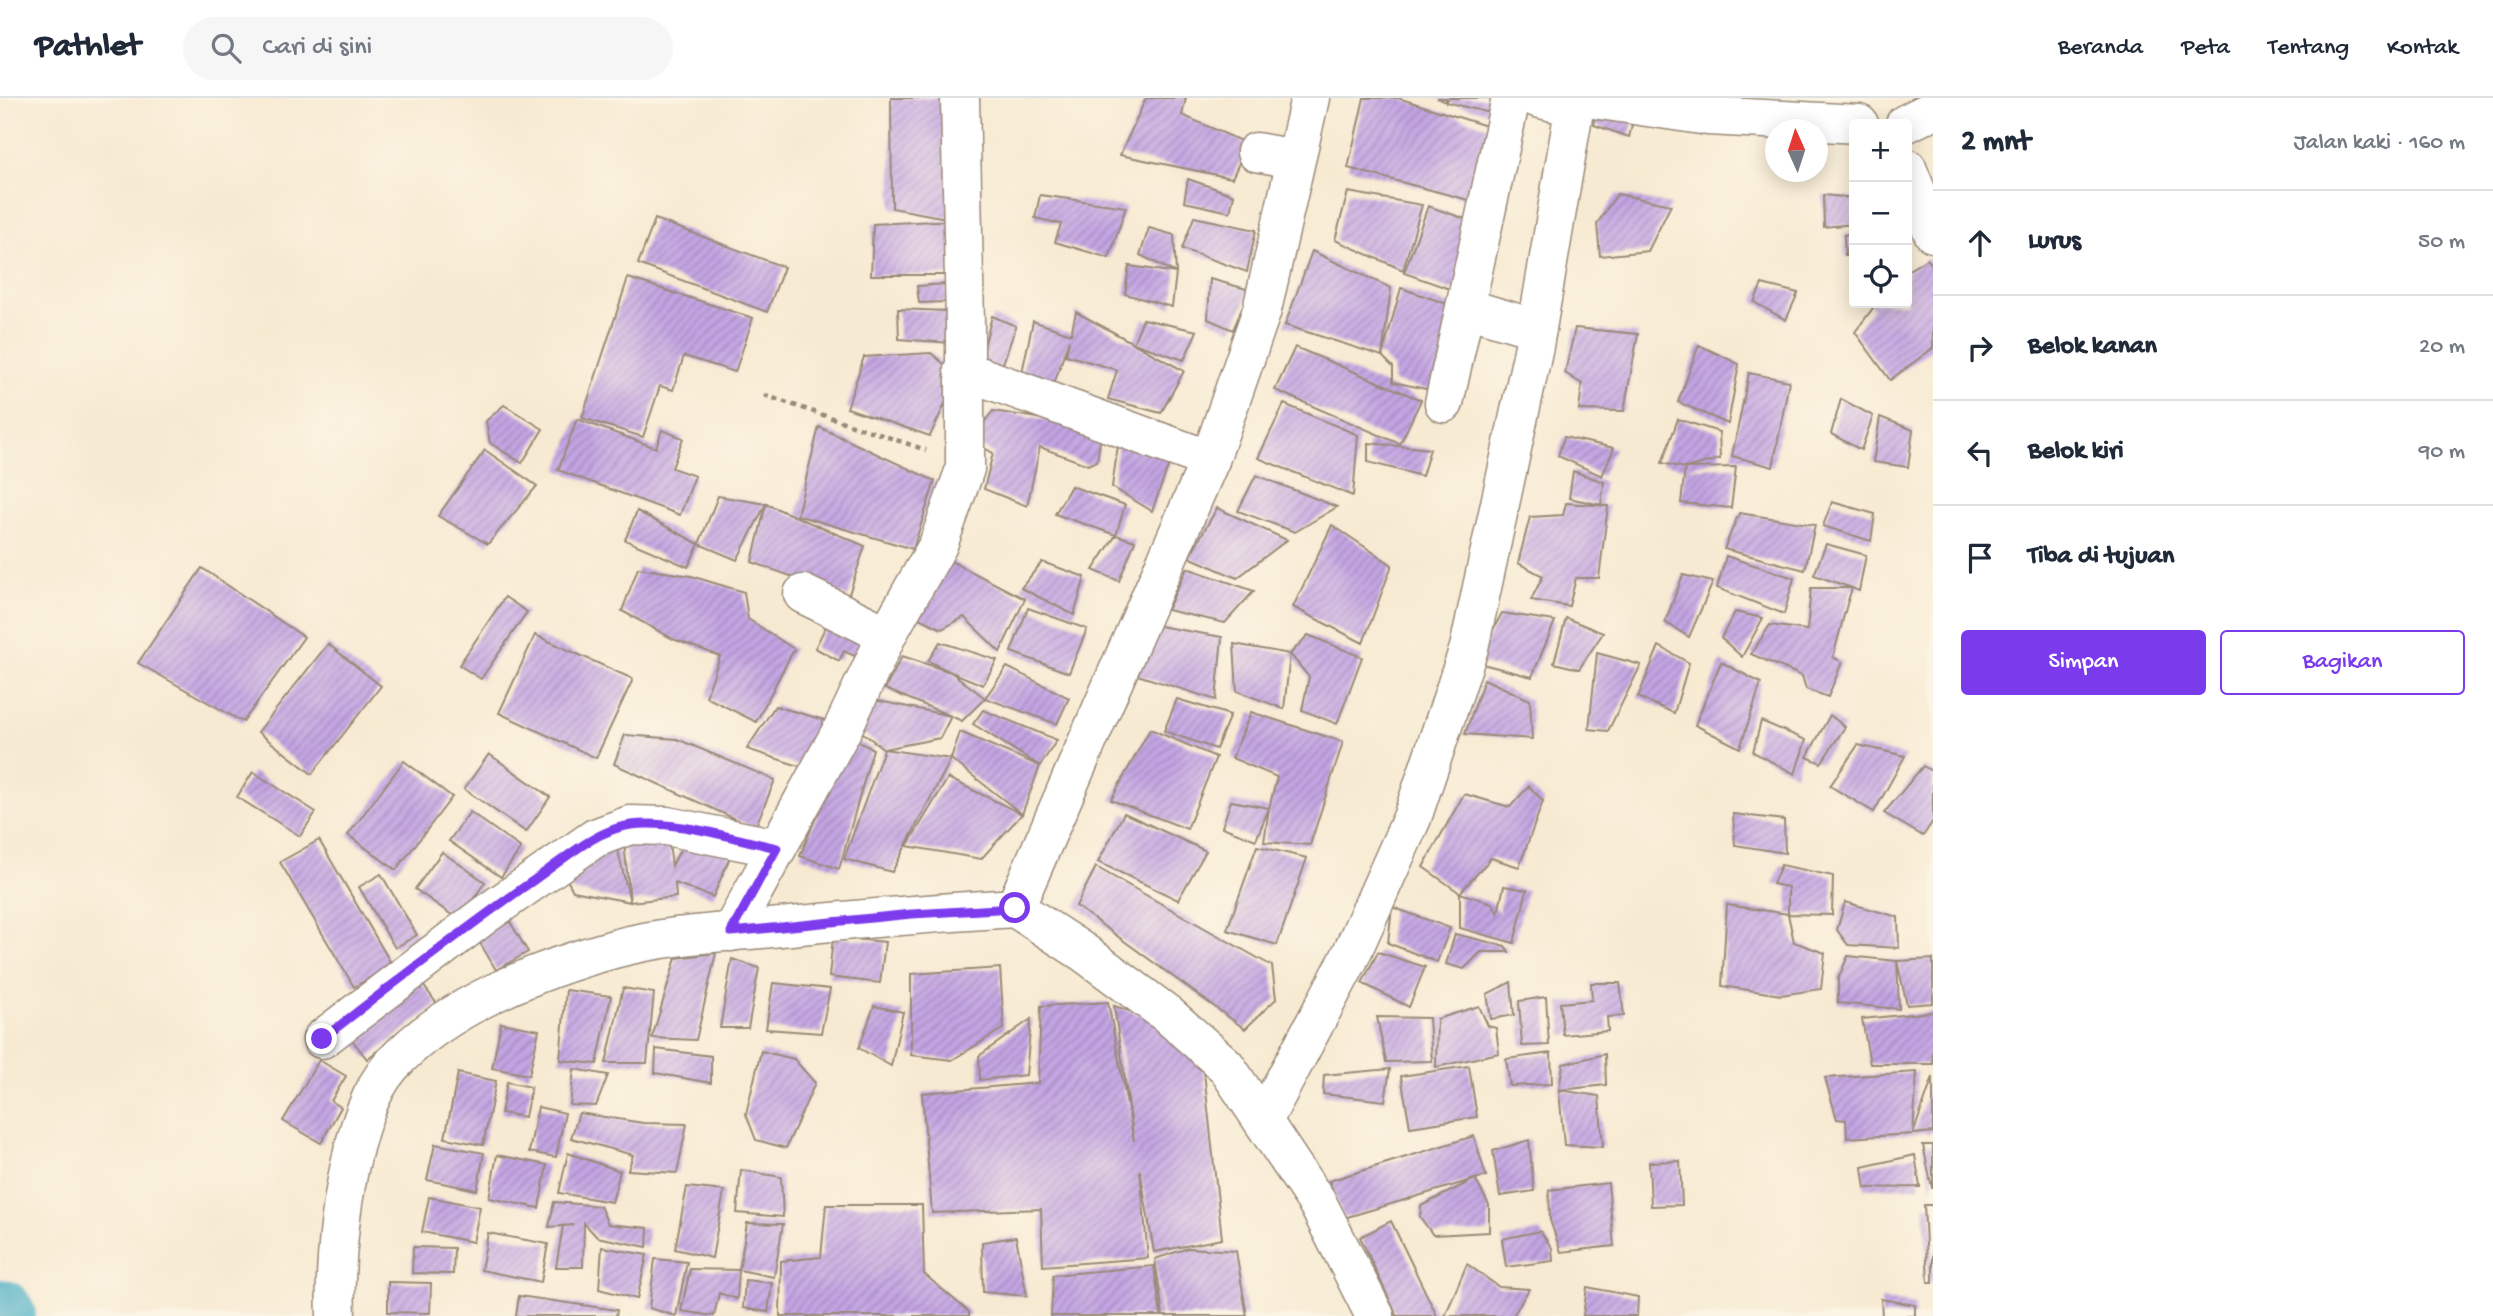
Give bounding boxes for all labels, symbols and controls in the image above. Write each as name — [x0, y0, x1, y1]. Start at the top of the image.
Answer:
search box — [183, 17, 673, 80]
text: Pathlet — [35, 29, 141, 67]
icon: search — [207, 29, 245, 67]
text: Cari di sini — [263, 33, 372, 64]
text: Beranda — [2058, 34, 2143, 63]
text: Peta — [2181, 34, 2230, 63]
text: Tentang — [2268, 34, 2349, 63]
text: Kontak — [2387, 34, 2458, 63]
north arrow — [1765, 119, 1828, 182]
map controls — [1849, 119, 1912, 308]
button: + — [1849, 119, 1912, 182]
text: 2 mnt — [1961, 126, 2031, 161]
text: Jalan kaki · 160 m — [2294, 130, 2465, 157]
button: − — [1849, 182, 1912, 245]
icon: ahead — [1961, 224, 1999, 262]
text: Lurus — [2028, 227, 2081, 258]
text: 50 m — [2418, 229, 2465, 256]
button: locate — [1849, 245, 1912, 308]
icon: right — [1961, 329, 1999, 367]
text: Belok kanan — [2028, 332, 2157, 363]
text: 20 m — [2419, 334, 2465, 361]
icon: left — [1961, 434, 1999, 472]
text: Belok kiri — [2028, 437, 2124, 468]
text: 90 m — [2419, 439, 2465, 466]
icon: arrive — [1961, 539, 1999, 577]
text: Tiba di tujuan — [2028, 542, 2174, 573]
button: Simpan — [1961, 630, 2206, 695]
button: Bagikan — [2220, 630, 2465, 695]
route start — [999, 892, 1030, 923]
route end — [306, 1023, 337, 1054]

